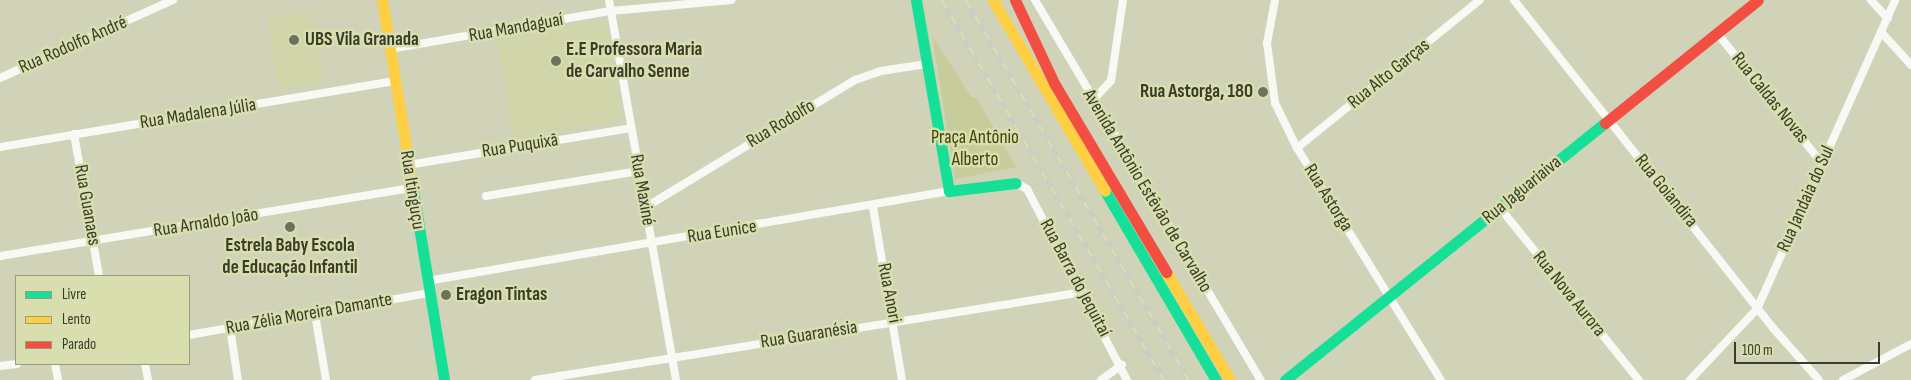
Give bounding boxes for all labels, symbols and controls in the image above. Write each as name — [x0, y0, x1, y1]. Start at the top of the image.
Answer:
street label: Rua Mandaguaí — [467, 8, 565, 48]
street label: Rua Rodolfo André — [15, 11, 131, 79]
place label: UBS Vila Granada — [305, 29, 419, 51]
marker: UBS Vila Granada — [287, 33, 301, 47]
street label: Rua Alto Garças — [1343, 34, 1435, 114]
place label: E.E Professora Maria de Carvalho Senne — [566, 39, 702, 83]
street label: Rua Caldas Novas — [1726, 48, 1814, 148]
marker: E.E Professora Maria de Carvalho Senne — [550, 55, 562, 67]
place label: Rua Astorga, 180 — [1140, 81, 1253, 103]
street label: Avenida Antônio Estêvão de Carvalho — [1077, 85, 1217, 297]
marker: Rua Astorga, 180 — [1257, 86, 1269, 98]
street label: Rua Madalena Júlia — [138, 94, 258, 134]
street label: Rua Rodolfo — [743, 95, 819, 153]
park label: Praça Antônio Alberto — [931, 127, 1019, 171]
street label: Rua Puquixã — [480, 129, 560, 163]
street label: Rua Jandaia do Sul — [1772, 142, 1840, 256]
street label: Rua Itinguçu — [395, 149, 429, 231]
street label: Rua Goiandira — [1630, 150, 1702, 232]
street label: Rua Jaguariaiva — [1478, 151, 1566, 229]
street label: Rua Maxiné — [625, 153, 659, 227]
street label: Rua Astorga — [1298, 160, 1358, 236]
street label: Rua Guanaes — [69, 163, 105, 247]
street label: Rua Arnaldo João — [152, 203, 260, 243]
street label: Rua Eunice — [686, 215, 758, 249]
street label: Rua Barra do Jequitaí — [1034, 215, 1116, 341]
marker: Estrela Baby Escola de Educação Infantil — [284, 221, 296, 233]
place label: Estrela Baby Escola de Educação Infantil — [222, 235, 358, 279]
street label: Rua Nova Aurora — [1528, 247, 1610, 341]
street label: Rua Anori — [872, 261, 906, 325]
legend — [15, 275, 190, 365]
place label: Eragon Tintas — [456, 284, 547, 306]
text: Livre — [62, 285, 86, 304]
street label: Rua Zélia Moreira Damante — [224, 288, 394, 340]
marker: Eragon Tintas — [440, 289, 452, 301]
text: Lento — [62, 310, 91, 329]
street label: Rua Guaranésia — [759, 316, 859, 354]
scale bar — [1736, 332, 1882, 364]
text: Parado — [62, 335, 96, 354]
text: 100 m — [1742, 341, 1773, 360]

